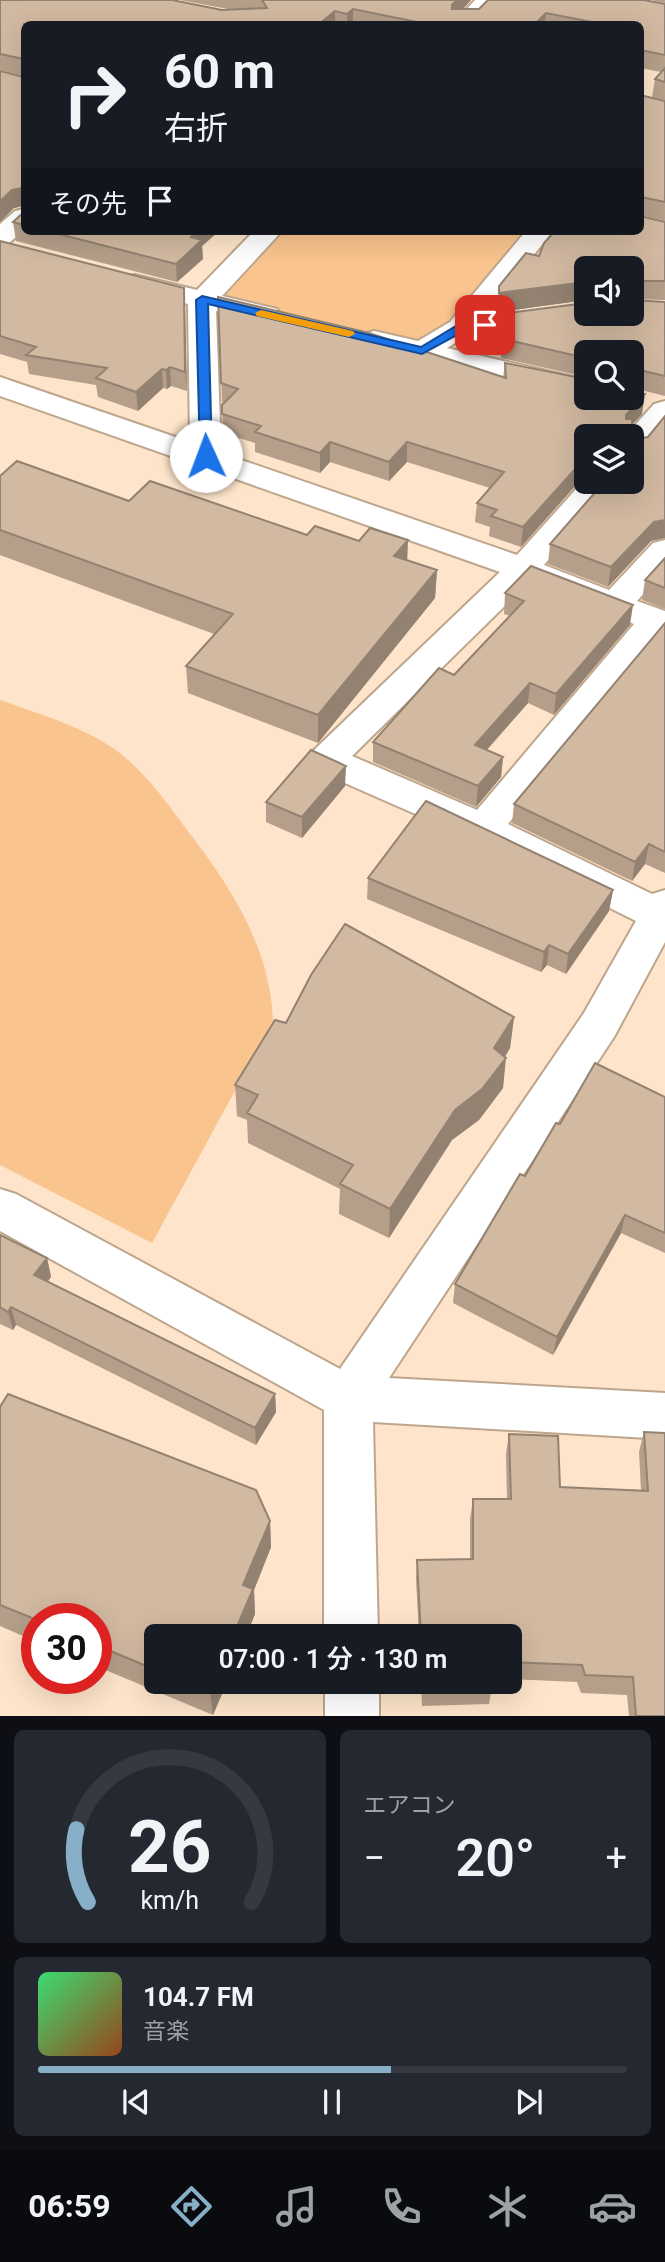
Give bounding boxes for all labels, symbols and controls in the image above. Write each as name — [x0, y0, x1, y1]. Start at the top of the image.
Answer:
text: 60 m — [164, 43, 275, 100]
icon: right — [49, 49, 140, 140]
text: 右折 — [164, 109, 228, 147]
icon: arrive — [141, 182, 179, 220]
text: その先 — [49, 189, 127, 219]
map controls — [574, 256, 644, 494]
button: sound — [574, 256, 644, 326]
pin — [455, 295, 515, 355]
icon: arrive — [466, 306, 504, 344]
button: search — [574, 340, 644, 410]
position arrow — [169, 419, 243, 493]
button: layers — [574, 424, 644, 494]
speed limit sign: 30 — [21, 1603, 112, 1694]
text: 07:00 · 1 分 · 130 m — [219, 1644, 447, 1674]
text: エアコン — [364, 1792, 456, 1819]
text: 26 — [128, 1805, 212, 1891]
text: 20° — [456, 1828, 535, 1889]
text: − — [364, 1836, 385, 1880]
text: + — [605, 1836, 627, 1880]
text: km/h — [140, 1886, 199, 1915]
text: 104.7 FM — [143, 1982, 254, 2012]
text: 音楽 — [143, 2018, 189, 2045]
icon: previous — [117, 2083, 155, 2121]
icon: pause — [313, 2083, 351, 2121]
icon: next — [510, 2083, 548, 2121]
icon: directions — [167, 2182, 216, 2231]
icon: music — [272, 2182, 321, 2231]
icon: phone — [377, 2182, 426, 2231]
icon: climate — [483, 2182, 532, 2231]
icon: car — [588, 2182, 637, 2231]
text: 06:59 — [28, 2187, 111, 2225]

